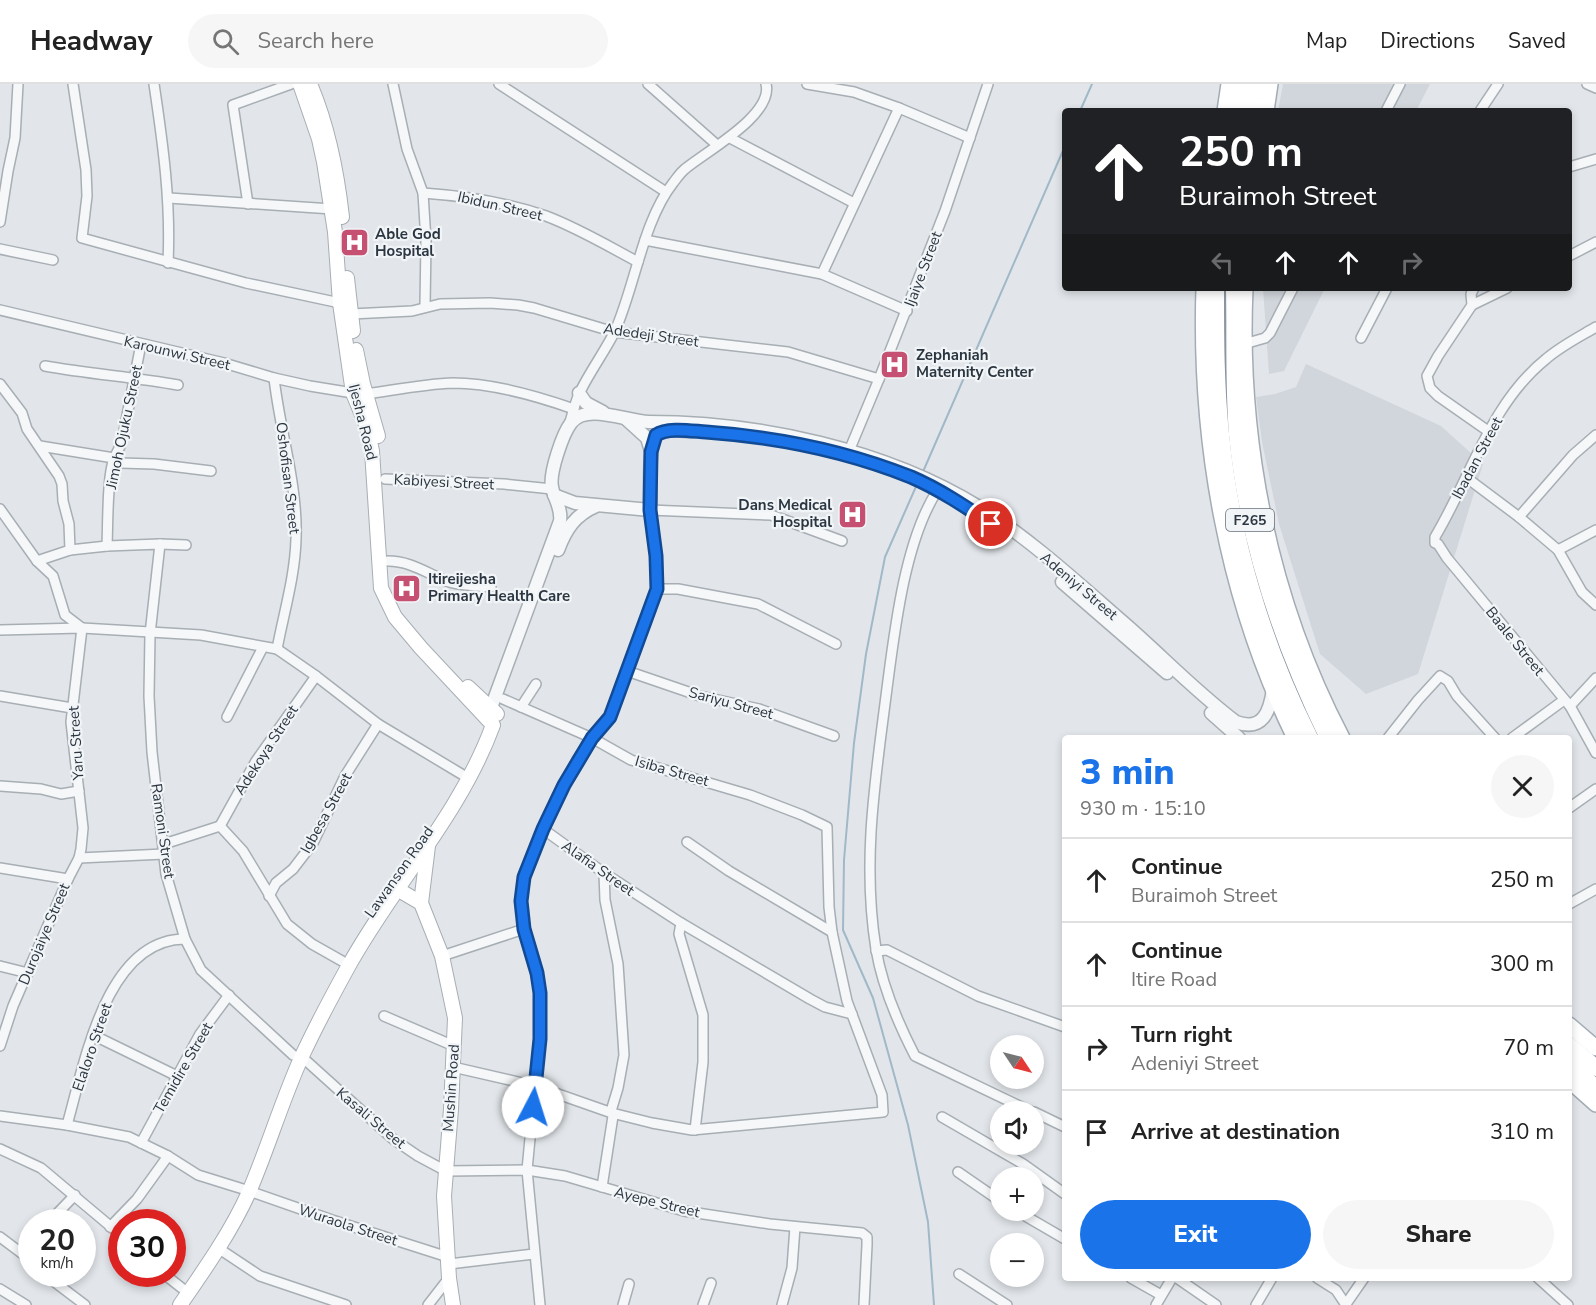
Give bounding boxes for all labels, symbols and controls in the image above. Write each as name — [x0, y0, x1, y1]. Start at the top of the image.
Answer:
search box — [188, 14, 608, 68]
text: Headway — [30, 22, 152, 60]
icon: search — [209, 25, 242, 58]
text: Search here — [257, 26, 374, 56]
text: Map — [1306, 27, 1347, 55]
text: Directions — [1380, 27, 1475, 55]
text: Saved — [1508, 27, 1566, 55]
text: 250 m — [1179, 124, 1303, 181]
icon: ahead — [1080, 132, 1158, 210]
text: Buraimoh Street — [1179, 178, 1377, 215]
street label: Ibidun Street — [456, 187, 545, 226]
place label: Able God Hospital — [375, 224, 441, 261]
hospital icon: Able God Hospital — [338, 227, 370, 259]
street label: Ijaiye Street — [899, 228, 947, 310]
icon: left — [1206, 246, 1239, 279]
icon: ahead — [1269, 246, 1302, 279]
icon: ahead — [1332, 246, 1365, 279]
icon: right — [1395, 246, 1428, 279]
street label: Adedeji Street — [602, 318, 701, 352]
street label: Karounwi Street — [122, 331, 233, 375]
place label: Zephaniah Maternity Center — [916, 345, 1034, 382]
hospital icon: Zephaniah Maternity Center — [879, 348, 911, 380]
street label: Jimoh Ojuku Street — [101, 363, 147, 492]
street label: Ijesha Road — [344, 382, 382, 462]
street label: Ibadan Street — [1447, 413, 1507, 503]
street label: Oshofisan Street — [271, 421, 305, 536]
street label: Kabiyesi Street — [393, 469, 496, 495]
place label: Dans Medical Hospital — [738, 495, 832, 532]
hospital icon: Dans Medical Hospital — [837, 498, 869, 530]
pin — [965, 498, 1016, 549]
icon: arrive — [974, 507, 1007, 540]
road number: F265 — [1226, 509, 1274, 531]
street label: Adeniyi Street — [1036, 548, 1123, 625]
place label: Itireijesha Primary Health Care — [428, 569, 570, 606]
hospital icon: Itireijesha Primary Health Care — [391, 572, 423, 604]
street label: Baale Street — [1481, 602, 1549, 680]
street label: Sariyu Street — [686, 682, 776, 724]
street label: Adekoya Street — [229, 701, 303, 799]
street label: Yaru Street — [63, 704, 89, 782]
text: 3 min — [1080, 748, 1175, 797]
street label: Isiba Street — [633, 751, 712, 791]
button: close — [1491, 755, 1554, 818]
street label: Igbesa Street — [296, 768, 357, 857]
street label: Ramoni Street — [146, 782, 180, 881]
text: 930 m · 15:10 — [1080, 795, 1206, 822]
street label: Lawanson Road — [360, 822, 438, 922]
street label: Alafia Street — [558, 836, 639, 901]
text: Continue — [1131, 852, 1222, 882]
icon: ahead — [1080, 864, 1113, 897]
text: 250 m — [1490, 865, 1554, 895]
street label: Durojaiye Street — [14, 879, 75, 988]
text: Buraimoh Street — [1131, 882, 1277, 909]
text: Continue — [1131, 936, 1222, 966]
icon: ahead — [1080, 948, 1113, 981]
text: 300 m — [1490, 949, 1554, 979]
text: Itire Road — [1131, 966, 1217, 993]
street label: Elaloro Street — [68, 999, 117, 1094]
street label: Temidire Street — [149, 1018, 218, 1117]
text: Turn right — [1131, 1020, 1232, 1050]
icon: right — [1080, 1032, 1113, 1065]
text: 70 m — [1503, 1033, 1554, 1063]
north arrow — [990, 1035, 1044, 1089]
map controls — [990, 1035, 1044, 1287]
street label: Mushin Road — [438, 1044, 464, 1132]
text: Adeniyi Street — [1131, 1050, 1258, 1077]
position arrow — [501, 1075, 565, 1139]
street label: Kasali Street — [332, 1083, 411, 1154]
button: sound — [990, 1101, 1044, 1155]
icon: arrive — [1080, 1116, 1113, 1149]
text: Arrive at destination — [1131, 1117, 1340, 1147]
text: 310 m — [1490, 1117, 1554, 1147]
button: + — [990, 1167, 1044, 1221]
street label: Ayepe Street — [612, 1182, 703, 1222]
street label: Wuraola Street — [296, 1200, 401, 1251]
button: Exit — [1080, 1200, 1311, 1269]
button: Share — [1323, 1200, 1554, 1269]
speed limit sign: 30 — [108, 1209, 186, 1287]
text: 20 — [39, 1220, 75, 1261]
button: − — [990, 1233, 1044, 1287]
text: km/h — [40, 1253, 74, 1273]

